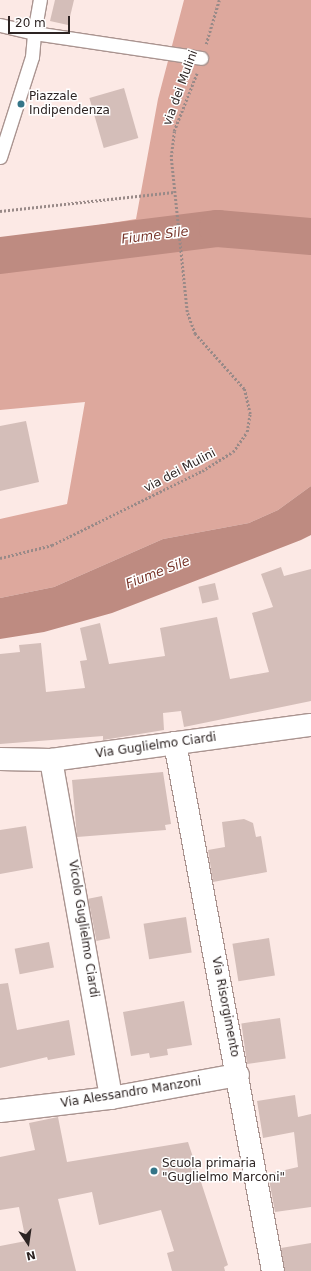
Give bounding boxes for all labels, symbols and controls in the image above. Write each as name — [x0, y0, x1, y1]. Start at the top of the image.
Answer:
scale bar — [10, 8, 72, 34]
text: 20 m — [15, 16, 46, 30]
street label: via dei Mulini — [161, 48, 201, 128]
place label: Piazzale Indipendenza — [29, 90, 110, 118]
marker: Piazzale Indipendenza — [16, 99, 26, 109]
water label: Fiume Sile — [121, 224, 189, 248]
street label: via dei Mulini — [142, 446, 218, 496]
water label: Fiume Sile — [124, 554, 192, 592]
street label: Via Guglielmo Ciardi — [95, 730, 217, 762]
street label: Vicolo Guglielmo Ciardi — [65, 859, 101, 999]
street label: Via Risorgimento — [208, 956, 242, 1058]
street label: Via Alessandro Manzoni — [60, 1075, 202, 1111]
place label: Scuola primaria "Guglielmo Marconi" — [162, 1157, 285, 1185]
marker: Scuola primaria "Guglielmo Marconi" — [149, 1166, 159, 1176]
north arrow — [8, 1223, 48, 1263]
text: N — [25, 1248, 37, 1263]

